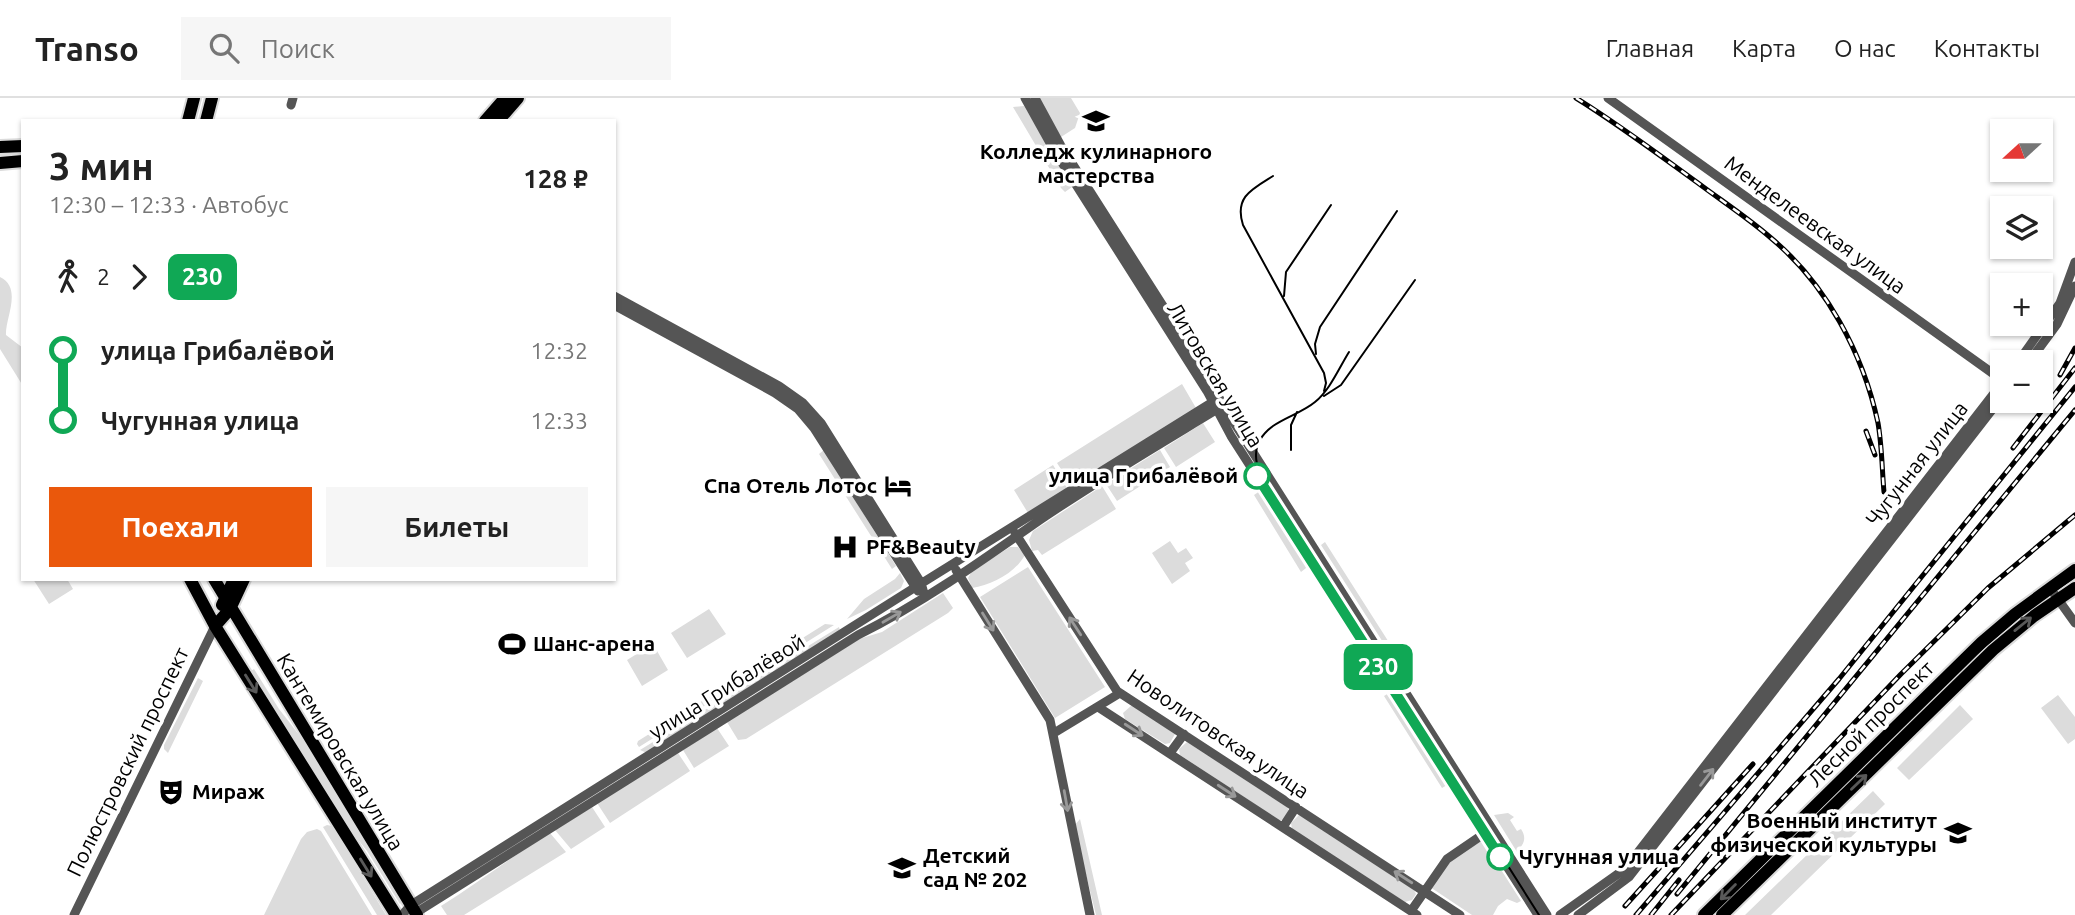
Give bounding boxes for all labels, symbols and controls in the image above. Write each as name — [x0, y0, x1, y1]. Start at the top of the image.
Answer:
search box — [181, 17, 671, 80]
icon: search — [205, 29, 243, 67]
text: Transo — [35, 30, 139, 67]
text: Поиск — [261, 34, 335, 63]
text: Главная — [1606, 35, 1694, 62]
text: Карта — [1732, 35, 1796, 62]
text: О нас — [1834, 35, 1896, 62]
text: Контакты — [1934, 35, 2040, 62]
school or university icon: Колледж кулинарного мастерства — [1081, 106, 1111, 136]
north arrow — [1990, 119, 2053, 182]
map controls — [1990, 119, 2053, 413]
place label: Колледж кулинарного мастерства — [980, 139, 1212, 187]
text: 3 мин — [49, 145, 154, 187]
street label: Менделеевская улица — [1720, 150, 1911, 298]
text: 128 ₽ — [523, 164, 588, 193]
text: 12:30 – 12:33 · Автобус — [49, 192, 289, 217]
button: layers — [1990, 196, 2053, 259]
icon: walk — [49, 258, 87, 296]
icon: forward — [120, 258, 158, 296]
text: 230 — [182, 263, 223, 290]
text: 2 — [97, 264, 110, 289]
button: + — [1990, 273, 2053, 336]
street label: Литовская улица — [1163, 298, 1269, 451]
text: улица Грибалёвой — [101, 336, 335, 365]
text: 12:32 — [530, 338, 588, 363]
button: − — [1990, 350, 2053, 413]
street label: Чугунная улица — [1860, 396, 1972, 530]
text: Чугунная улица — [101, 406, 299, 435]
text: 12:33 — [530, 408, 588, 433]
place label: улица Грибалёвой — [1049, 463, 1238, 487]
marker: улица Грибалёвой — [1244, 463, 1270, 489]
hotel icon: Спа Отель Лотос — [883, 471, 913, 501]
place label: Спа Отель Лотос — [704, 473, 877, 497]
button: Поехали — [49, 487, 312, 567]
button: Билеты — [326, 487, 588, 567]
hospital icon: PF&Beauty — [830, 532, 860, 562]
place label: PF&Beauty — [866, 534, 976, 558]
one-way arrow — [881, 610, 901, 624]
one-way arrow — [982, 611, 996, 631]
one-way arrow — [1067, 616, 1081, 636]
one-way arrow — [2013, 617, 2031, 632]
sports icon: Шанс-арена — [497, 629, 527, 659]
street label: улица Грибалёвой — [644, 629, 809, 744]
place label: Шанс-арена — [533, 631, 655, 655]
street label: Полюстровский проспект — [61, 643, 193, 880]
line badge: 230 — [1338, 644, 1418, 690]
street label: Кантемировская улица — [272, 649, 409, 854]
text: 230 — [1358, 653, 1398, 680]
street label: Лесной проспект — [1802, 655, 1939, 791]
street label: Новолитовская улица — [1123, 663, 1314, 803]
one-way arrow — [245, 673, 259, 693]
one-way arrow — [1124, 723, 1144, 737]
one-way arrow — [1699, 768, 1714, 787]
one-way arrow — [1850, 773, 1867, 790]
theatre icon: Мираж — [156, 777, 186, 807]
place label: Мираж — [192, 779, 266, 803]
one-way arrow — [1217, 783, 1236, 798]
one-way arrow — [1060, 789, 1073, 812]
place label: Военный институт физической культуры — [1710, 808, 1937, 856]
school or university icon: Военный институт физической культуры — [1943, 818, 1973, 848]
place label: Детский сад № 202 — [923, 843, 1027, 891]
marker: Чугунная улица — [1487, 844, 1513, 870]
place label: Чугунная улица — [1519, 844, 1679, 868]
school or university icon: Детский сад № 202 — [887, 853, 917, 883]
one-way arrow — [360, 858, 374, 878]
one-way arrow — [1393, 870, 1413, 884]
one-way arrow — [1720, 883, 1737, 900]

